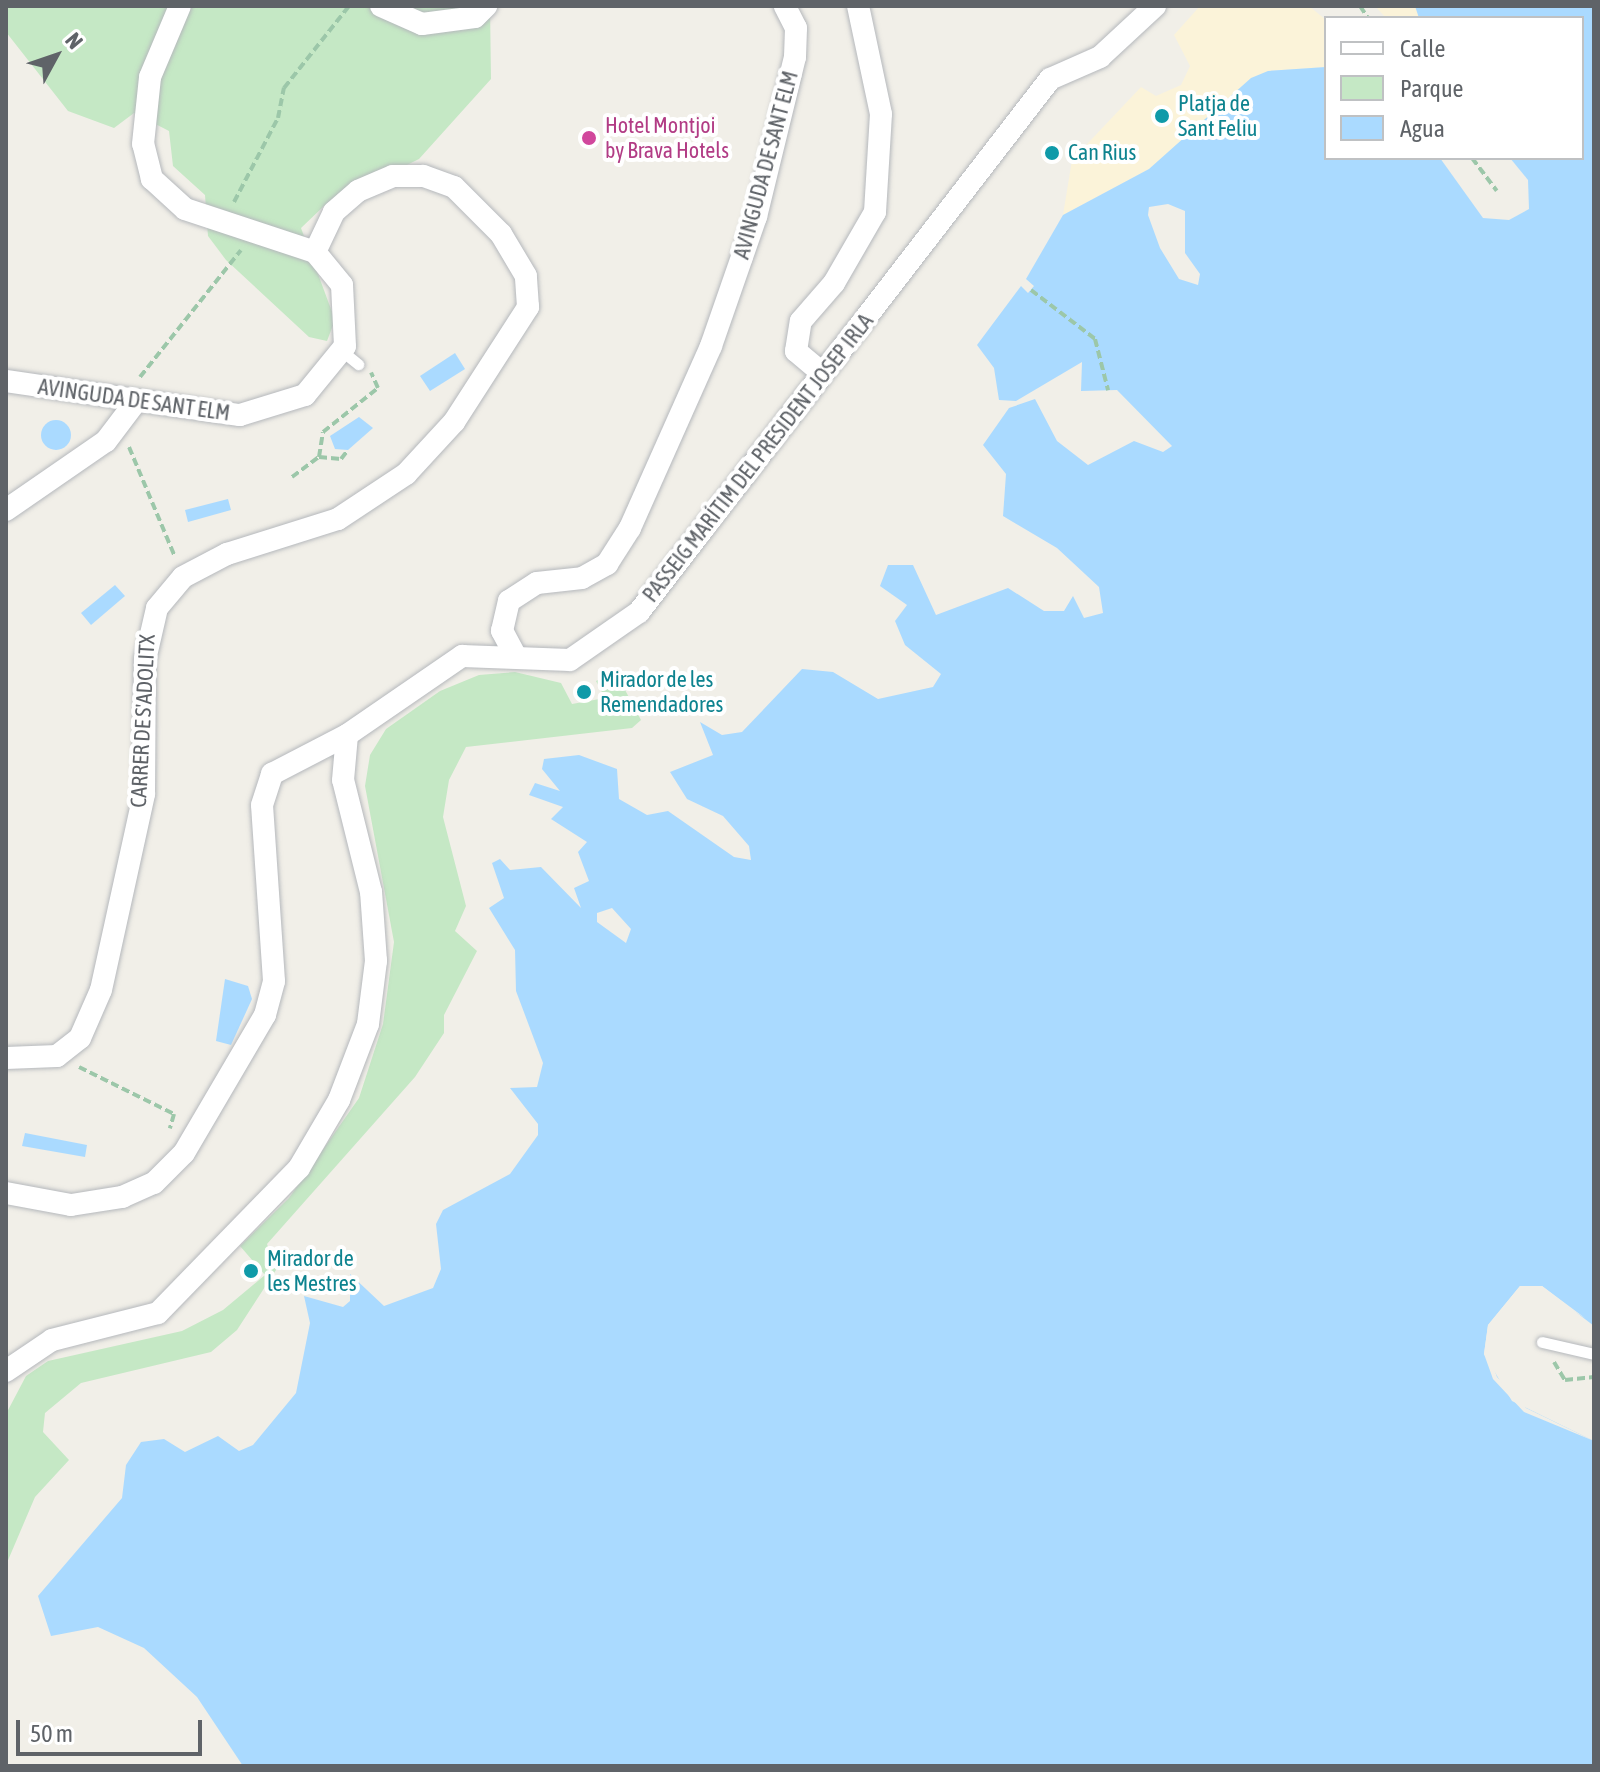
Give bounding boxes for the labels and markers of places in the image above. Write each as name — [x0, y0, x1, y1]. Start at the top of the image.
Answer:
place label: Platja de Sant Feliu — [1178, 90, 1257, 142]
marker: Platja de Sant Feliu — [1153, 107, 1171, 125]
place label: Hotel Montjoi by Brava Hotels — [605, 112, 729, 164]
marker: Hotel Montjoi by Brava Hotels — [580, 129, 598, 147]
place label: Can Rius — [1068, 140, 1136, 166]
marker: Can Rius — [1043, 144, 1061, 162]
place label: Mirador de les Remendadores — [600, 666, 723, 718]
marker: Mirador de les Remendadores — [575, 683, 593, 701]
place label: Mirador de les Mestres — [267, 1245, 356, 1296]
marker: Mirador de les Mestres — [242, 1262, 260, 1280]

